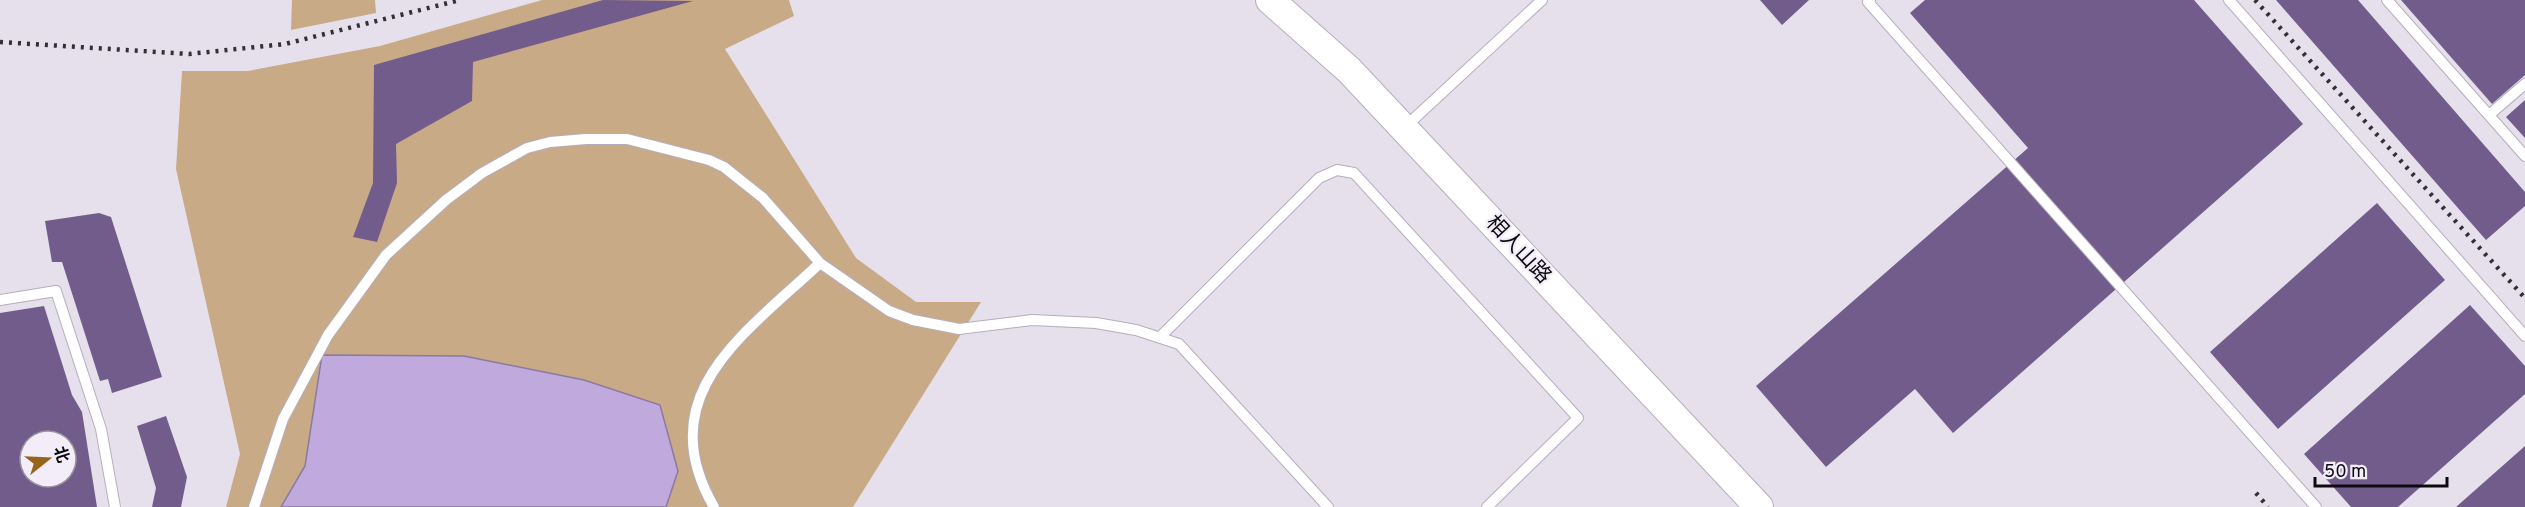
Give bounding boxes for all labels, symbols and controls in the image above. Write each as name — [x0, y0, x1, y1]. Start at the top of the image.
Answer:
street label: 相人山路 — [1479, 210, 1557, 290]
north arrow — [18, 429, 78, 489]
text: 北 — [48, 444, 72, 466]
scale bar — [2315, 450, 2447, 488]
text: 50 m — [2324, 461, 2366, 484]

